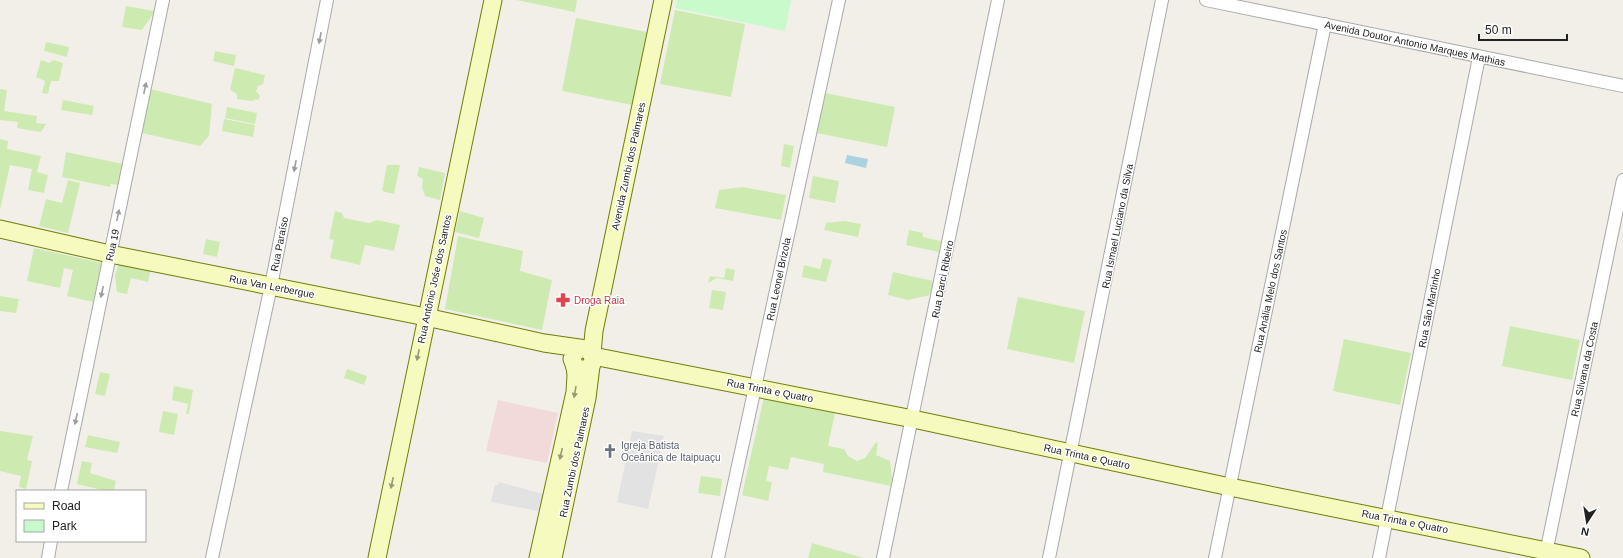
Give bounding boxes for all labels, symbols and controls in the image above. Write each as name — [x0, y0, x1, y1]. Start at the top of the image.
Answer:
scale bar — [1479, 16, 1567, 42]
street label: Avenida Doutor Antonio Marques Mathias — [1324, 19, 1506, 68]
text: 50 m — [1485, 23, 1512, 37]
one-way arrow — [317, 32, 323, 44]
one-way arrow — [142, 82, 148, 94]
street label: Avenida Zumbi dos Palmares — [610, 101, 647, 231]
one-way arrow — [291, 160, 297, 172]
street label: Rua Ismael Luciano da Silva — [1100, 162, 1135, 289]
one-way arrow — [115, 209, 121, 221]
street label: Rua Antônio Jośe dos Santos — [415, 214, 454, 344]
street label: Rua Paraíso — [269, 215, 290, 272]
street label: Rua 19 — [104, 228, 121, 262]
street label: Rua Anália Melo dos Santos — [1252, 229, 1289, 354]
street label: Rua Leonel Brizola — [764, 236, 793, 322]
street label: Rua Darci Ribeiro — [930, 239, 956, 319]
street label: Rua São Martinho — [1416, 267, 1443, 349]
street label: Rua Van Lerbergue — [228, 273, 316, 300]
one-way arrow — [99, 286, 105, 298]
pharmacy icon: Droga Raia — [555, 292, 571, 308]
place label: Droga Raia — [574, 295, 625, 306]
street label: Rua Silvana da Costa — [1569, 320, 1600, 418]
one-way arrow — [415, 349, 421, 362]
street label: Rua Trinta e Quatro — [726, 377, 814, 404]
one-way arrow — [571, 385, 577, 398]
street label: Rua Zumbi dos Palmares — [557, 406, 592, 518]
one-way arrow — [73, 413, 79, 425]
place label: Igreja Batista Oceânica de Itaipuaçu — [621, 440, 721, 463]
street label: Rua Trinta e Quatro — [1043, 442, 1131, 471]
church icon: Igreja Batista Oceânica de Itaipuaçu — [602, 443, 618, 459]
one-way arrow — [557, 448, 563, 460]
one-way arrow — [389, 477, 395, 489]
legend — [16, 490, 146, 542]
text: Road — [52, 499, 81, 513]
north arrow — [1567, 502, 1607, 542]
street label: Rua Trinta e Quatro — [1361, 508, 1449, 535]
text: Park — [52, 519, 78, 533]
text: N — [1580, 525, 1590, 538]

